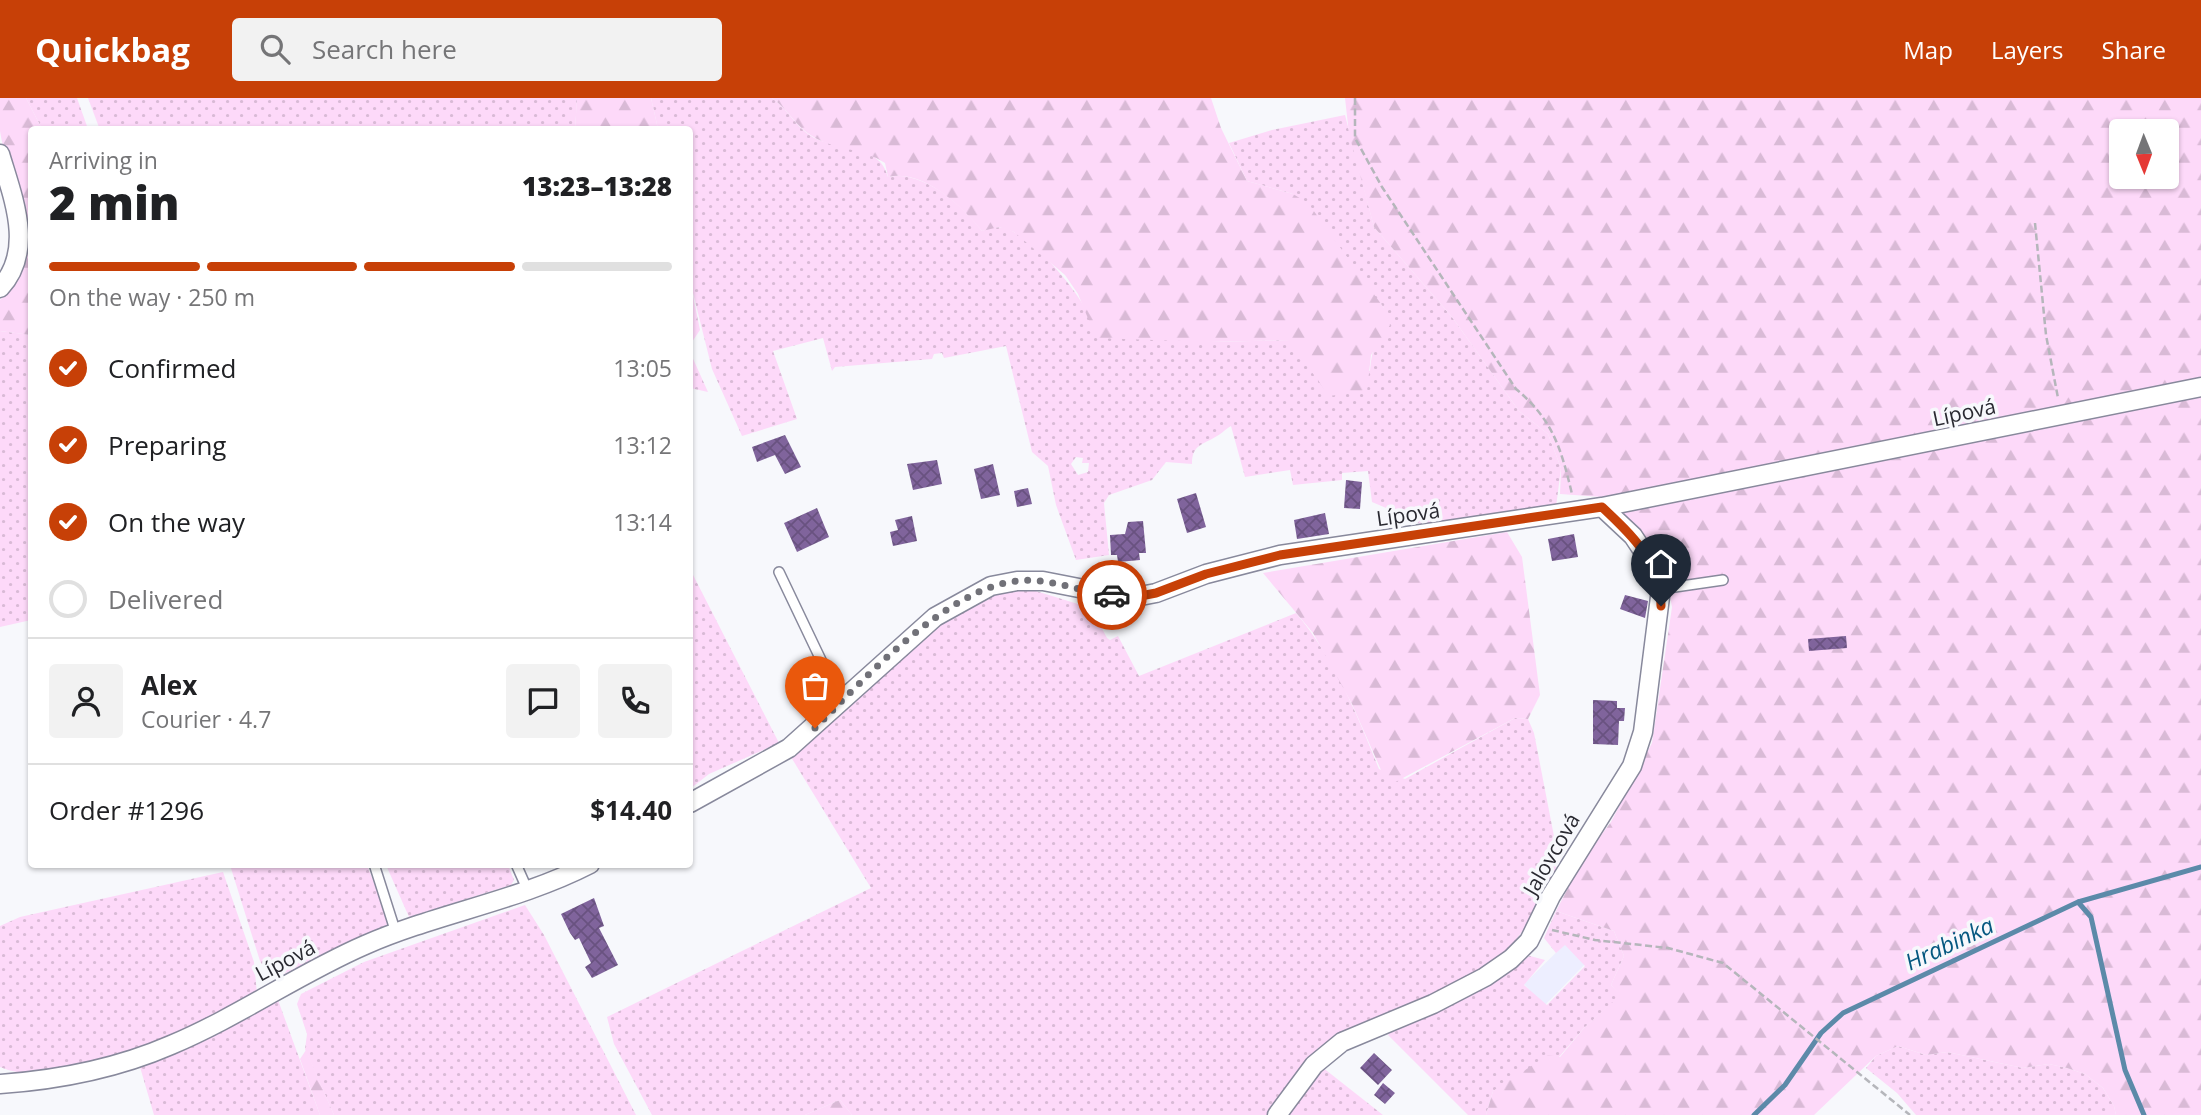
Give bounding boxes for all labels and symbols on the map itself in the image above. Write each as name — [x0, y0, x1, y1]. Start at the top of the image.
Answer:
north arrow — [2109, 119, 2179, 189]
street label: Lípová — [1930, 392, 1998, 432]
street label: Lípová — [1374, 496, 1442, 532]
pin — [1631, 534, 1691, 606]
courier — [1077, 560, 1147, 630]
pin — [785, 656, 845, 728]
street label: Jalovcová — [1515, 808, 1586, 902]
water label: Hrabinka — [1899, 909, 1999, 977]
street label: Lípová — [250, 933, 320, 987]

